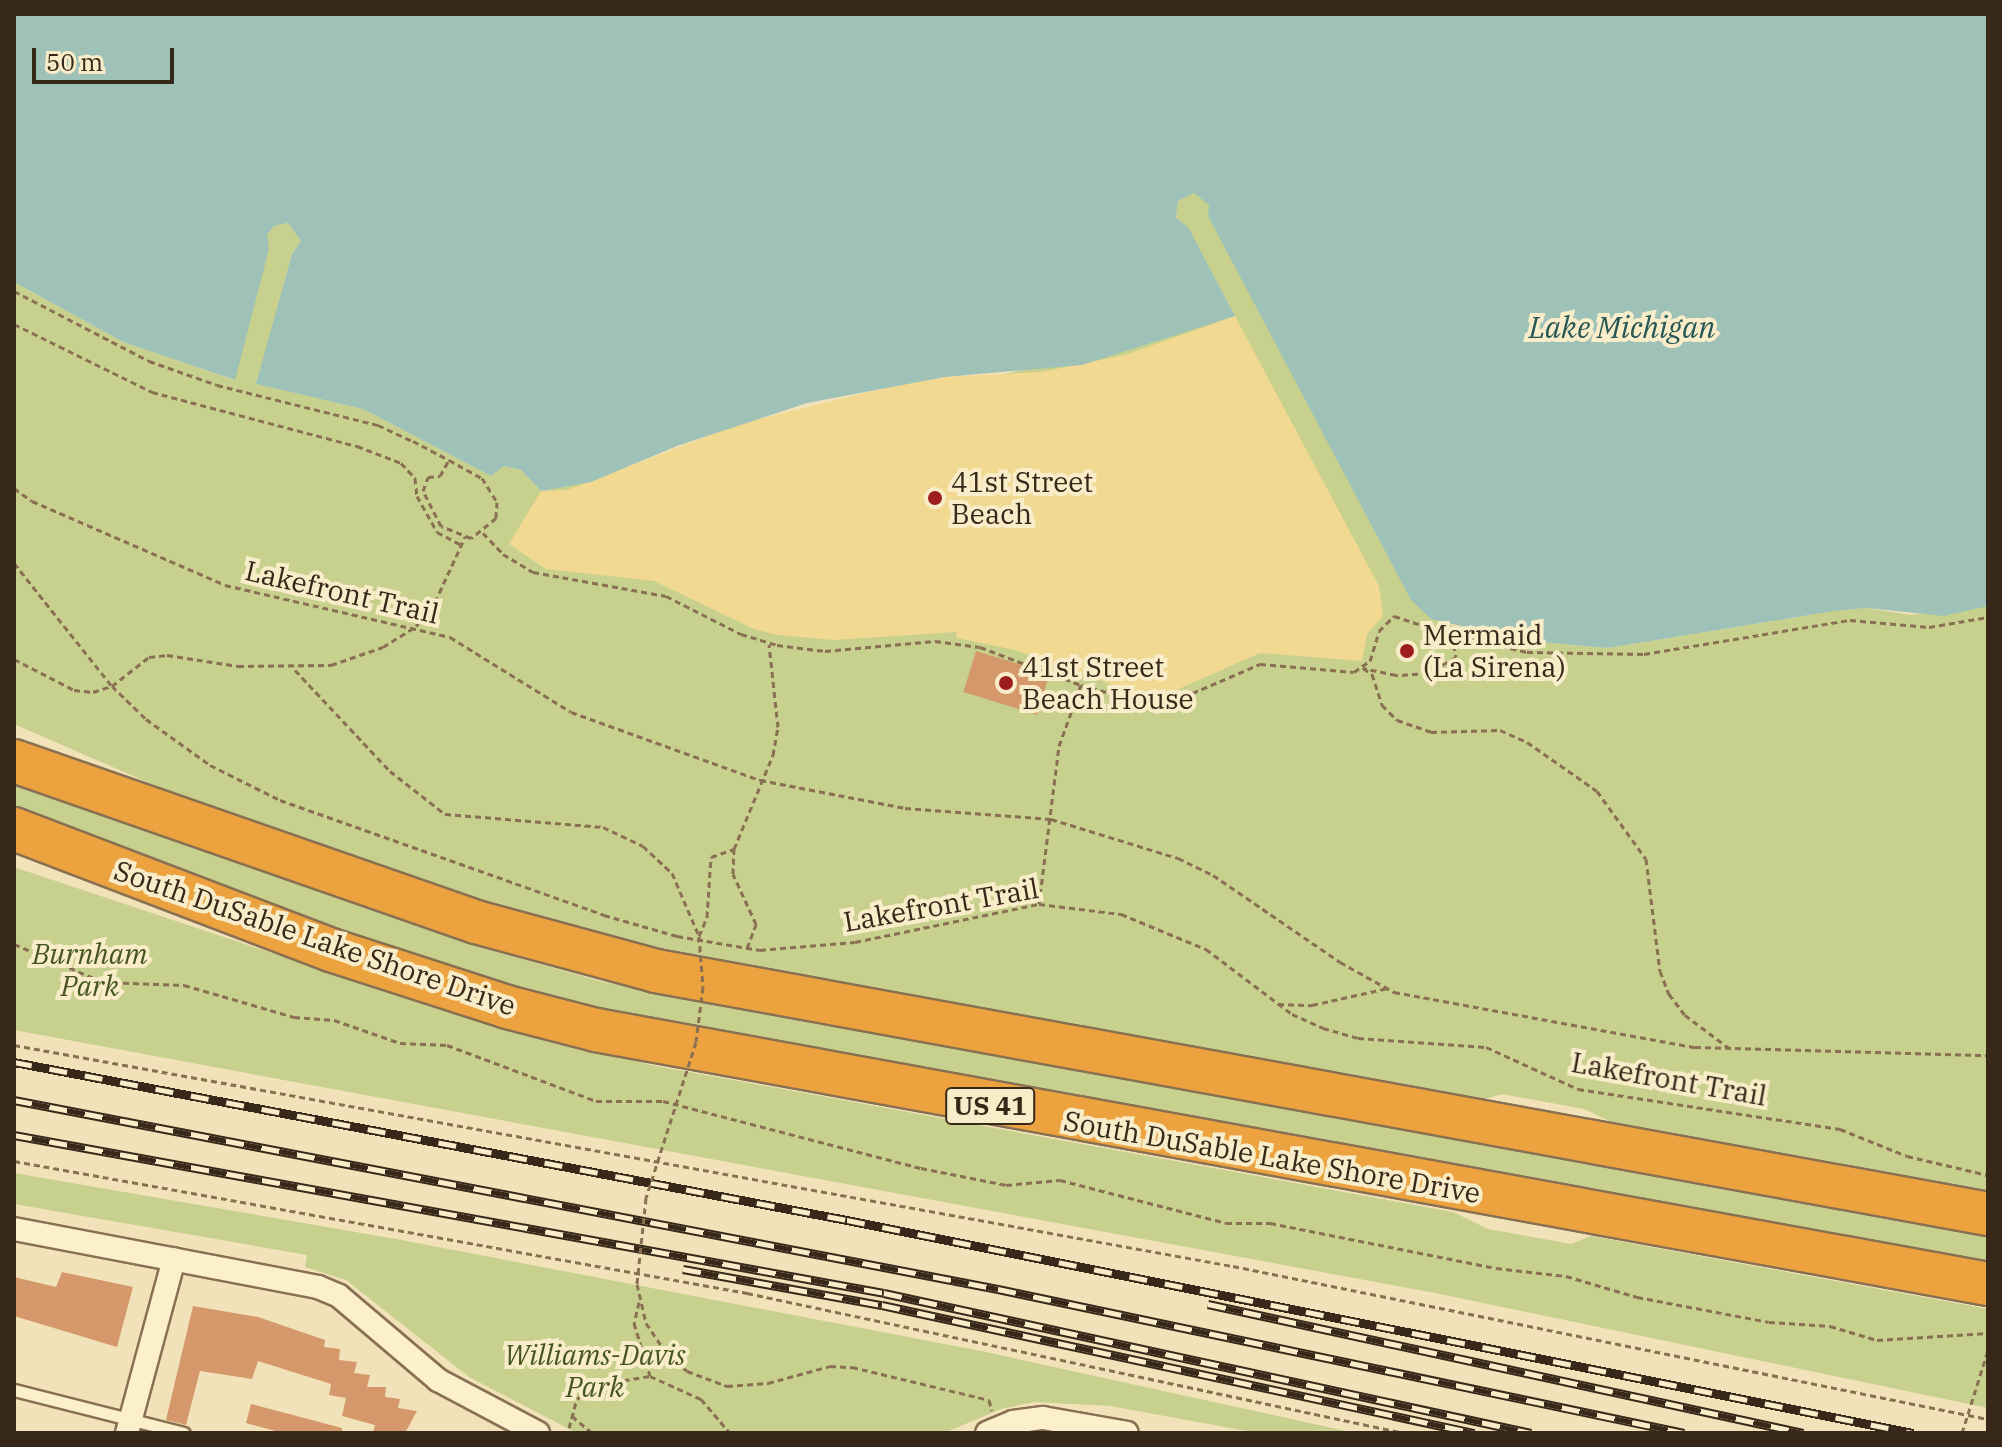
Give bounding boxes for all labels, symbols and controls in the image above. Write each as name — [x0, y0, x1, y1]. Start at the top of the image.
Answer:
scale bar — [36, 32, 178, 82]
text: 50 m — [46, 46, 103, 78]
water label: Lake Michigan — [1529, 309, 1715, 345]
place label: 41st Street Beach — [951, 465, 1093, 531]
marker: 41st Street Beach — [926, 489, 944, 507]
street label: Lakefront Trail — [242, 553, 442, 631]
place label: Mermaid (La Sirena) — [1423, 618, 1566, 684]
marker: Mermaid (La Sirena) — [1398, 642, 1416, 660]
place label: 41st Street Beach House — [1022, 650, 1194, 716]
marker: 41st Street Beach House — [997, 674, 1015, 692]
street label: South DuSable Lake Shore Drive — [110, 853, 520, 1023]
street label: Lakefront Trail — [841, 871, 1041, 939]
park label: Burnham Park — [32, 937, 148, 1003]
street label: Lakefront Trail — [1569, 1045, 1769, 1113]
road number: US 41 — [944, 1084, 1036, 1128]
street label: South DuSable Lake Shore Drive — [1061, 1104, 1483, 1210]
park label: Williams-Davis Park — [504, 1338, 686, 1404]

